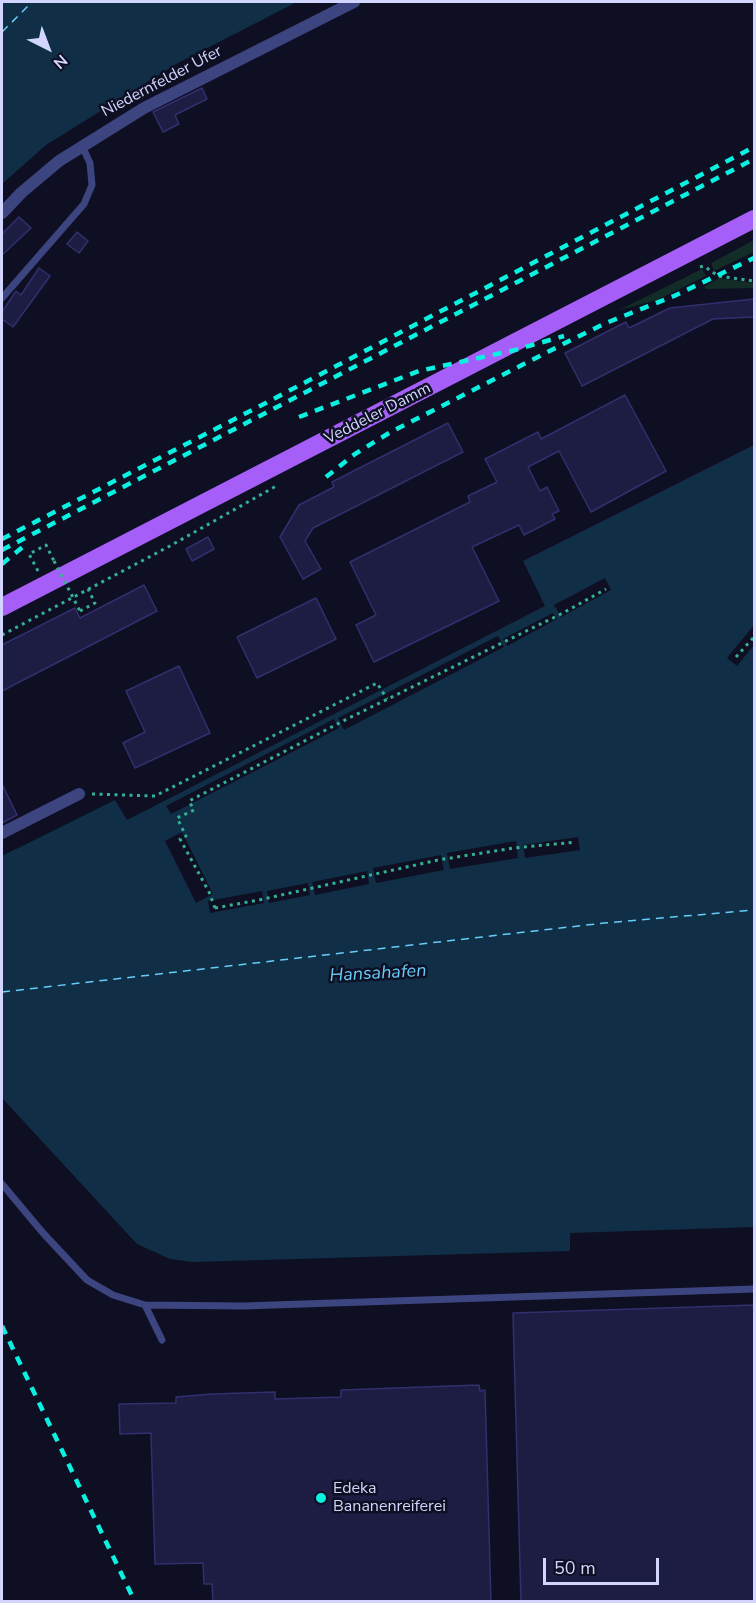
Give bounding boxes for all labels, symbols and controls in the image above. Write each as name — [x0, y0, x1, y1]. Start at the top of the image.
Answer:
north arrow — [18, 18, 78, 78]
street label: Niedernfelder Ufer — [98, 42, 226, 122]
text: N — [48, 49, 72, 74]
street label: Veddeler Damm — [322, 379, 434, 449]
water label: Hansahafen — [329, 961, 427, 987]
place label: Edeka Bananenreiferei — [333, 1479, 446, 1517]
marker: Edeka Bananenreiferei — [314, 1491, 328, 1505]
scale bar — [546, 1546, 662, 1584]
text: 50 m — [554, 1556, 596, 1580]

